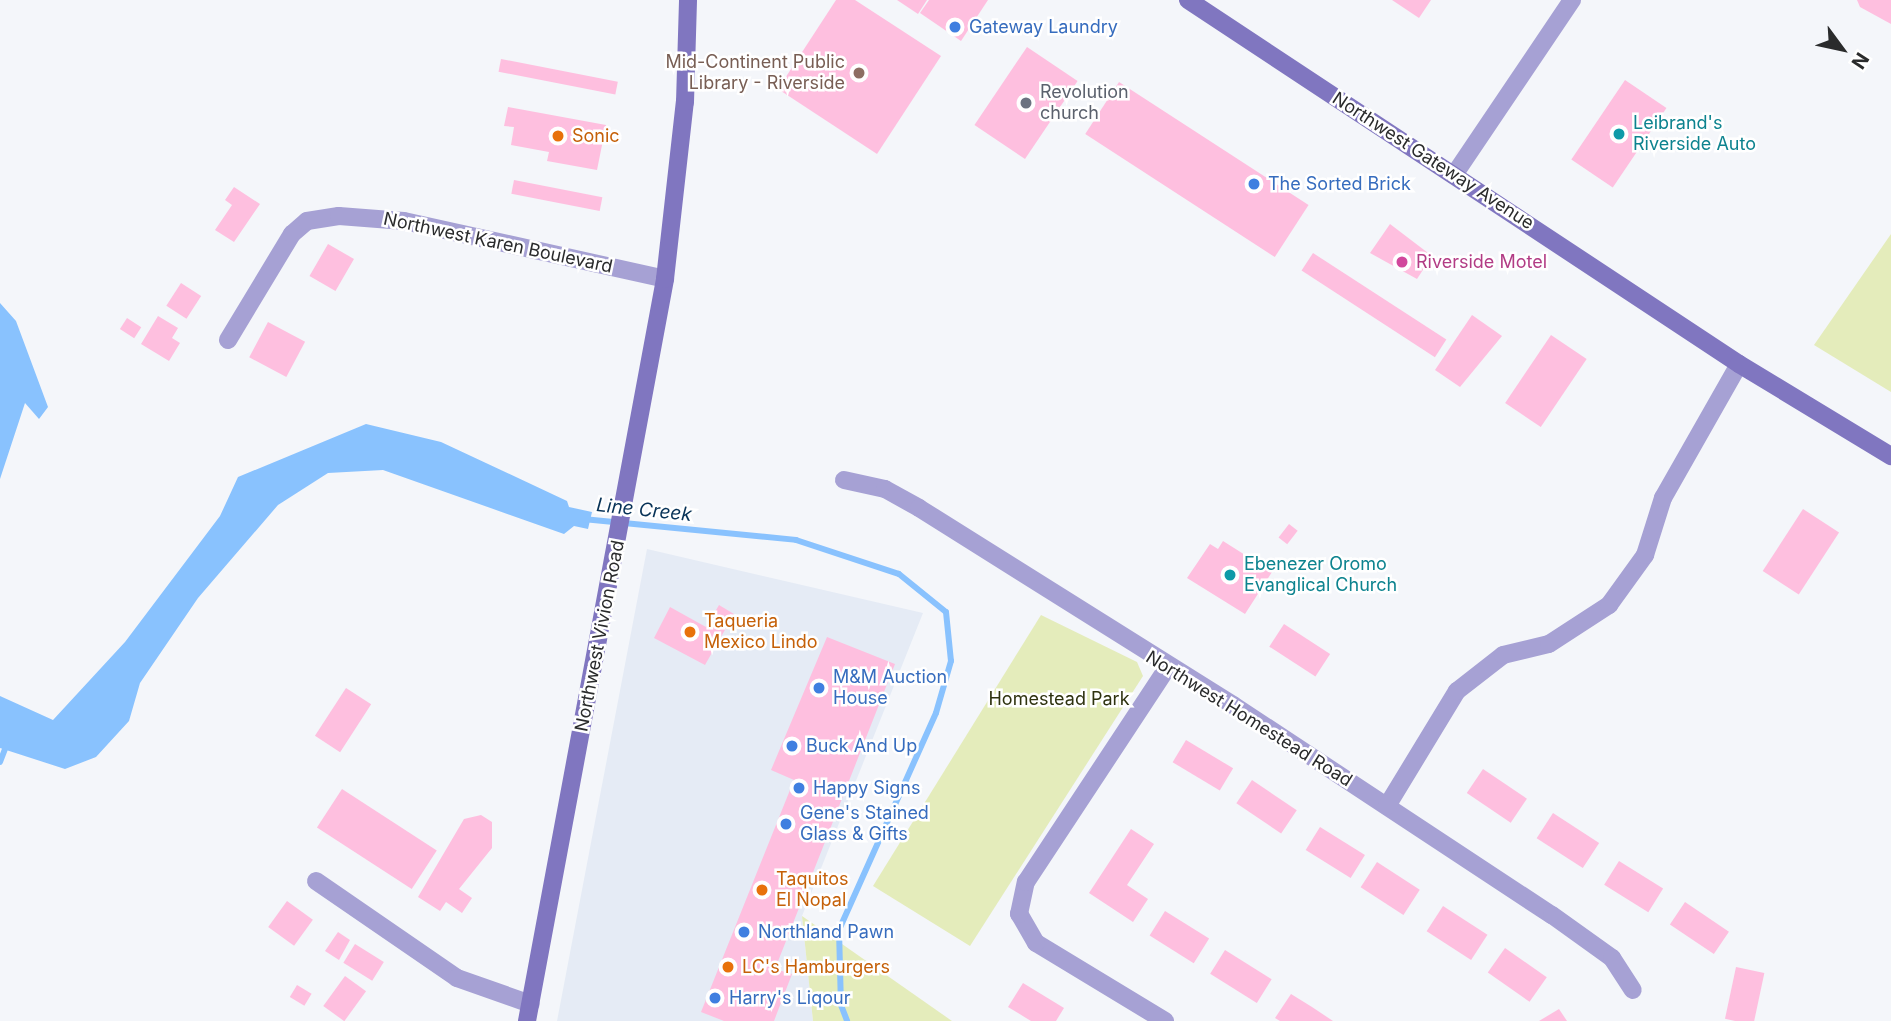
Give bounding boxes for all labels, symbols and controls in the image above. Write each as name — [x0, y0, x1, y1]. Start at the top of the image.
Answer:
north arrow — [1807, 14, 1877, 84]
place label: Gateway Laundry — [969, 16, 1118, 38]
marker: Gateway Laundry — [947, 19, 963, 35]
text: N — [1846, 48, 1874, 73]
place label: Mid-Continent Public Library - Riverside — [665, 52, 845, 94]
marker: Mid-Continent Public Library - Riverside — [851, 65, 867, 81]
place label: Revolution church — [1040, 82, 1129, 124]
street label: Northwest Gateway Avenue — [1328, 88, 1538, 234]
marker: Revolution church — [1018, 95, 1034, 111]
place label: Leibrand's Riverside Auto — [1633, 113, 1756, 156]
place label: Sonic — [572, 125, 620, 147]
marker: Leibrand's Riverside Auto — [1611, 126, 1627, 142]
marker: Sonic — [550, 128, 566, 144]
place label: The Sorted Brick — [1268, 173, 1411, 195]
marker: The Sorted Brick — [1246, 176, 1262, 192]
street label: Northwest Karen Boulevard — [382, 208, 614, 278]
place label: Riverside Motel — [1416, 251, 1547, 273]
marker: Riverside Motel — [1394, 254, 1410, 270]
water label: Line Creek — [595, 494, 693, 526]
street label: Northwest Vivion Road — [571, 538, 629, 734]
place label: Ebenezer Oromo Evanglical Church — [1244, 554, 1397, 596]
marker: Ebenezer Oromo Evanglical Church — [1222, 567, 1238, 583]
place label: Taqueria Mexico Lindo — [704, 611, 818, 654]
marker: Taqueria Mexico Lindo — [682, 624, 698, 640]
street label: Northwest Homestead Road — [1142, 646, 1356, 792]
place label: M&M Auction House — [833, 667, 947, 710]
marker: M&M Auction House — [811, 680, 827, 696]
park label: Homestead Park — [988, 688, 1130, 710]
place label: Buck And Up — [806, 735, 917, 757]
marker: Buck And Up — [784, 738, 800, 754]
place label: Happy Signs — [813, 777, 920, 799]
marker: Happy Signs — [791, 780, 807, 796]
place label: Gene's Stained Glass & Gifts — [800, 803, 929, 846]
marker: Gene's Stained Glass & Gifts — [778, 816, 794, 832]
place label: Taquitos El Nopal — [776, 869, 848, 912]
marker: Taquitos El Nopal — [754, 882, 770, 898]
place label: Northland Pawn — [758, 921, 894, 943]
marker: Northland Pawn — [736, 924, 752, 940]
place label: LC's Hamburgers — [742, 956, 890, 978]
marker: LC's Hamburgers — [720, 959, 736, 975]
place label: Harry's Liqour — [729, 987, 850, 1009]
marker: Harry's Liqour — [707, 990, 723, 1006]

